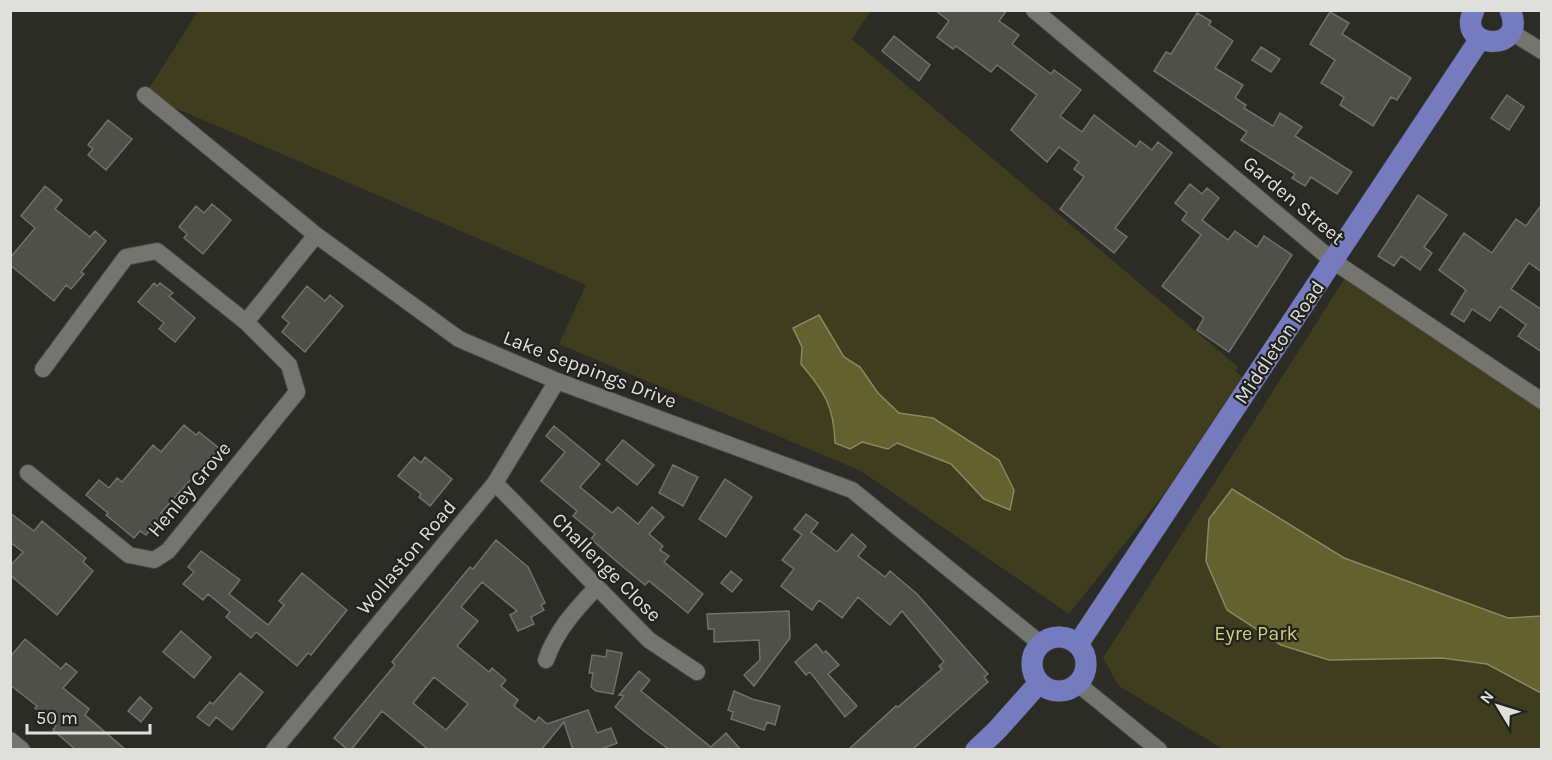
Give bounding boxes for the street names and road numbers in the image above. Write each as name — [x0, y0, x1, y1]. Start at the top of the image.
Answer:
street label: Garden Street — [1238, 151, 1349, 250]
street label: Middleton Road — [1230, 276, 1329, 408]
street label: Lake Seppings Drive — [500, 326, 680, 413]
street label: Henley Grove — [143, 437, 236, 542]
street label: Wollaston Road — [352, 495, 461, 619]
street label: Challenge Close — [547, 508, 666, 627]

